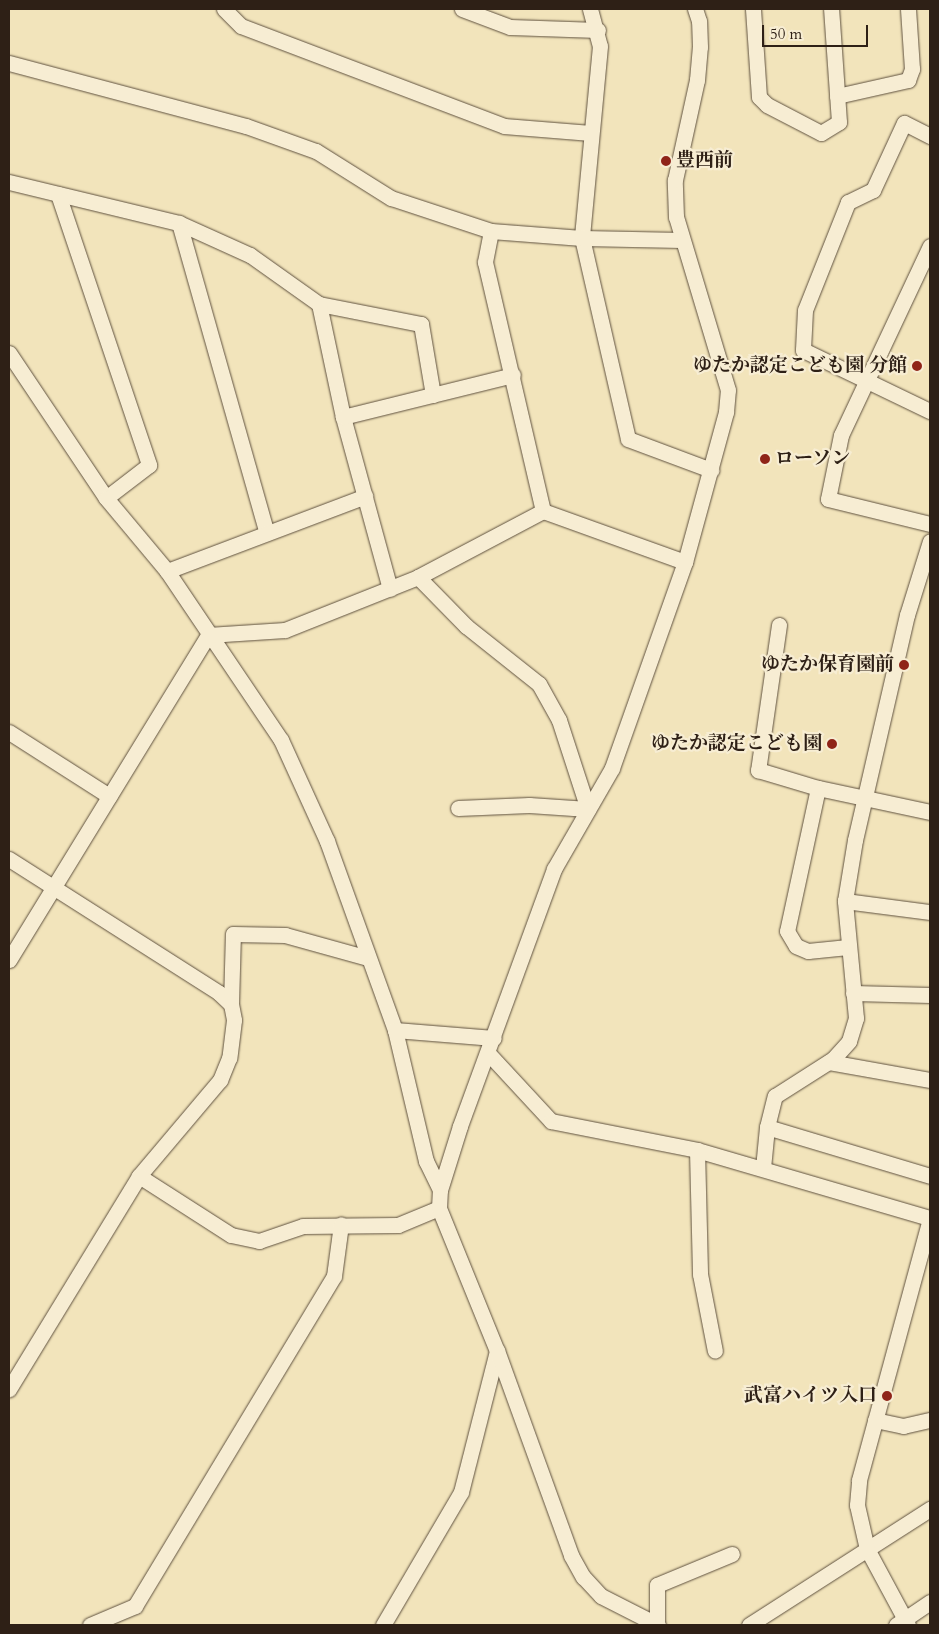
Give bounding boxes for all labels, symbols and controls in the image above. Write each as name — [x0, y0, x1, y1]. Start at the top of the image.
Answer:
scale bar — [764, 15, 870, 47]
text: 50 m — [770, 24, 802, 44]
place label: 豊西前 — [676, 150, 733, 172]
marker: 豊西前 — [660, 155, 672, 167]
place label: ゆたか認定こども園 分館 — [693, 355, 907, 377]
marker: ゆたか認定こども園 分館 — [911, 360, 923, 372]
place label: ローソン — [775, 448, 851, 470]
marker: ローソン — [759, 453, 771, 465]
place label: ゆたか保育園前 — [761, 654, 894, 676]
marker: ゆたか保育園前 — [898, 659, 910, 671]
place label: ゆたか認定こども園 — [651, 733, 822, 755]
marker: ゆたか認定こども園 — [826, 738, 838, 750]
place label: 武富ハイツ入口 — [744, 1385, 877, 1407]
marker: 武富ハイツ入口 — [881, 1390, 893, 1402]

